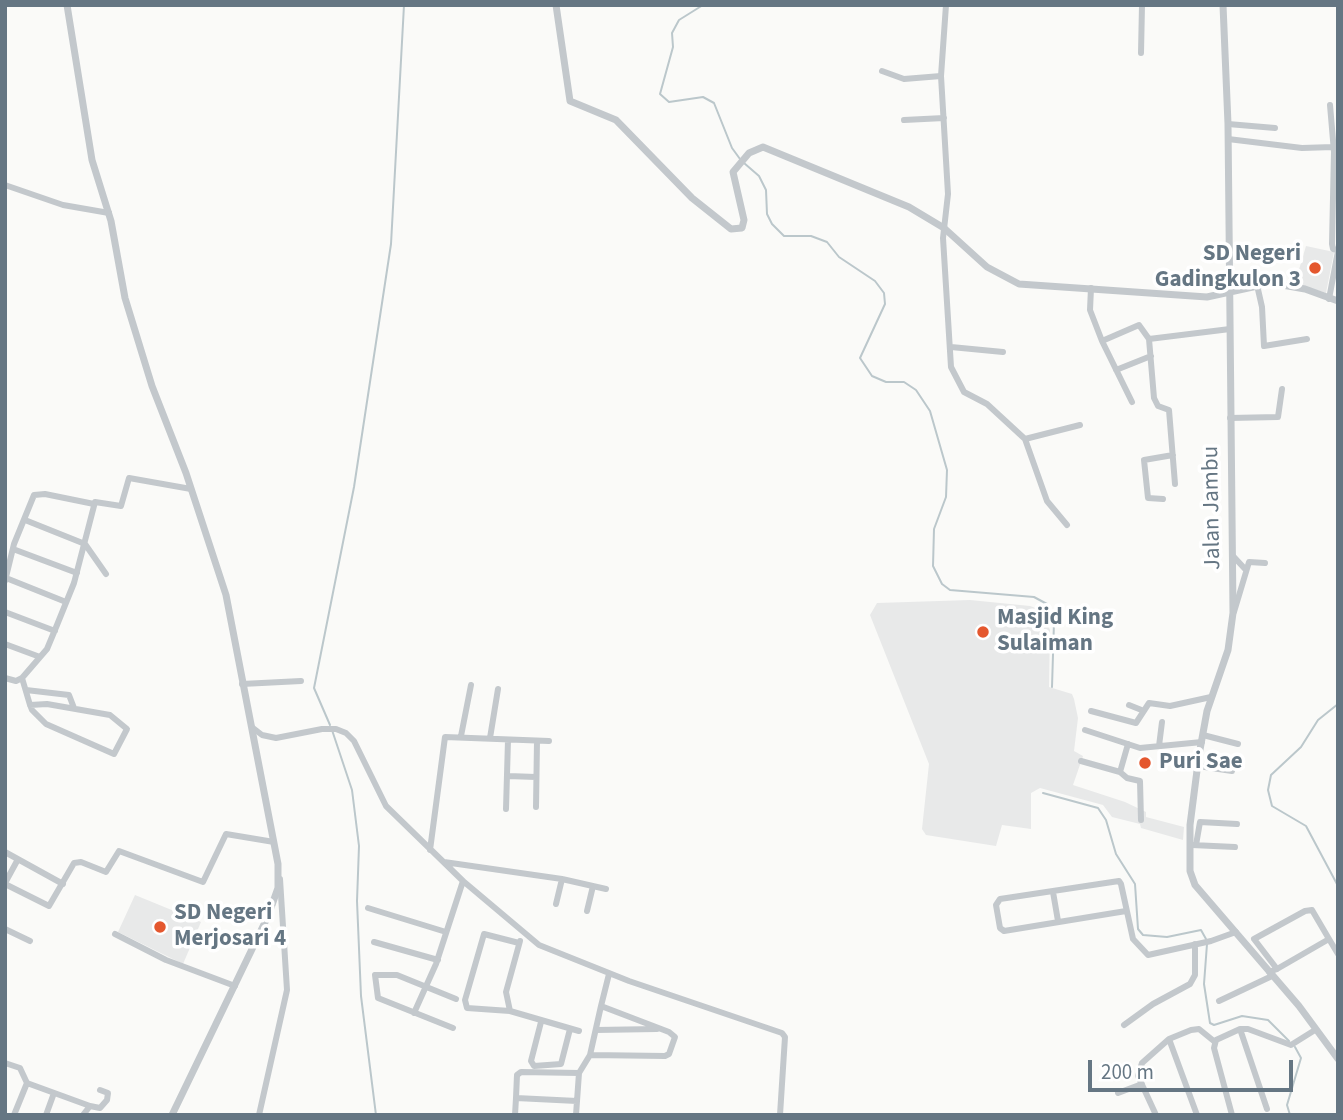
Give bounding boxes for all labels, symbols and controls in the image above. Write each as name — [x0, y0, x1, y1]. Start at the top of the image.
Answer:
place label: SD Negeri Gadingkulon 3 — [1155, 241, 1301, 295]
marker: SD Negeri Gadingkulon 3 — [1307, 260, 1323, 276]
street label: Jalan Jambu — [1198, 446, 1228, 570]
place label: Masjid King Sulaiman — [997, 605, 1113, 659]
marker: Masjid King Sulaiman — [975, 624, 991, 640]
place label: Puri Sae — [1159, 749, 1243, 777]
marker: Puri Sae — [1137, 755, 1153, 771]
place label: SD Negeri Merjosari 4 — [174, 900, 286, 954]
marker: SD Negeri Merjosari 4 — [152, 919, 168, 935]
scale bar — [1091, 1046, 1296, 1090]
text: 200 m — [1101, 1057, 1154, 1087]

